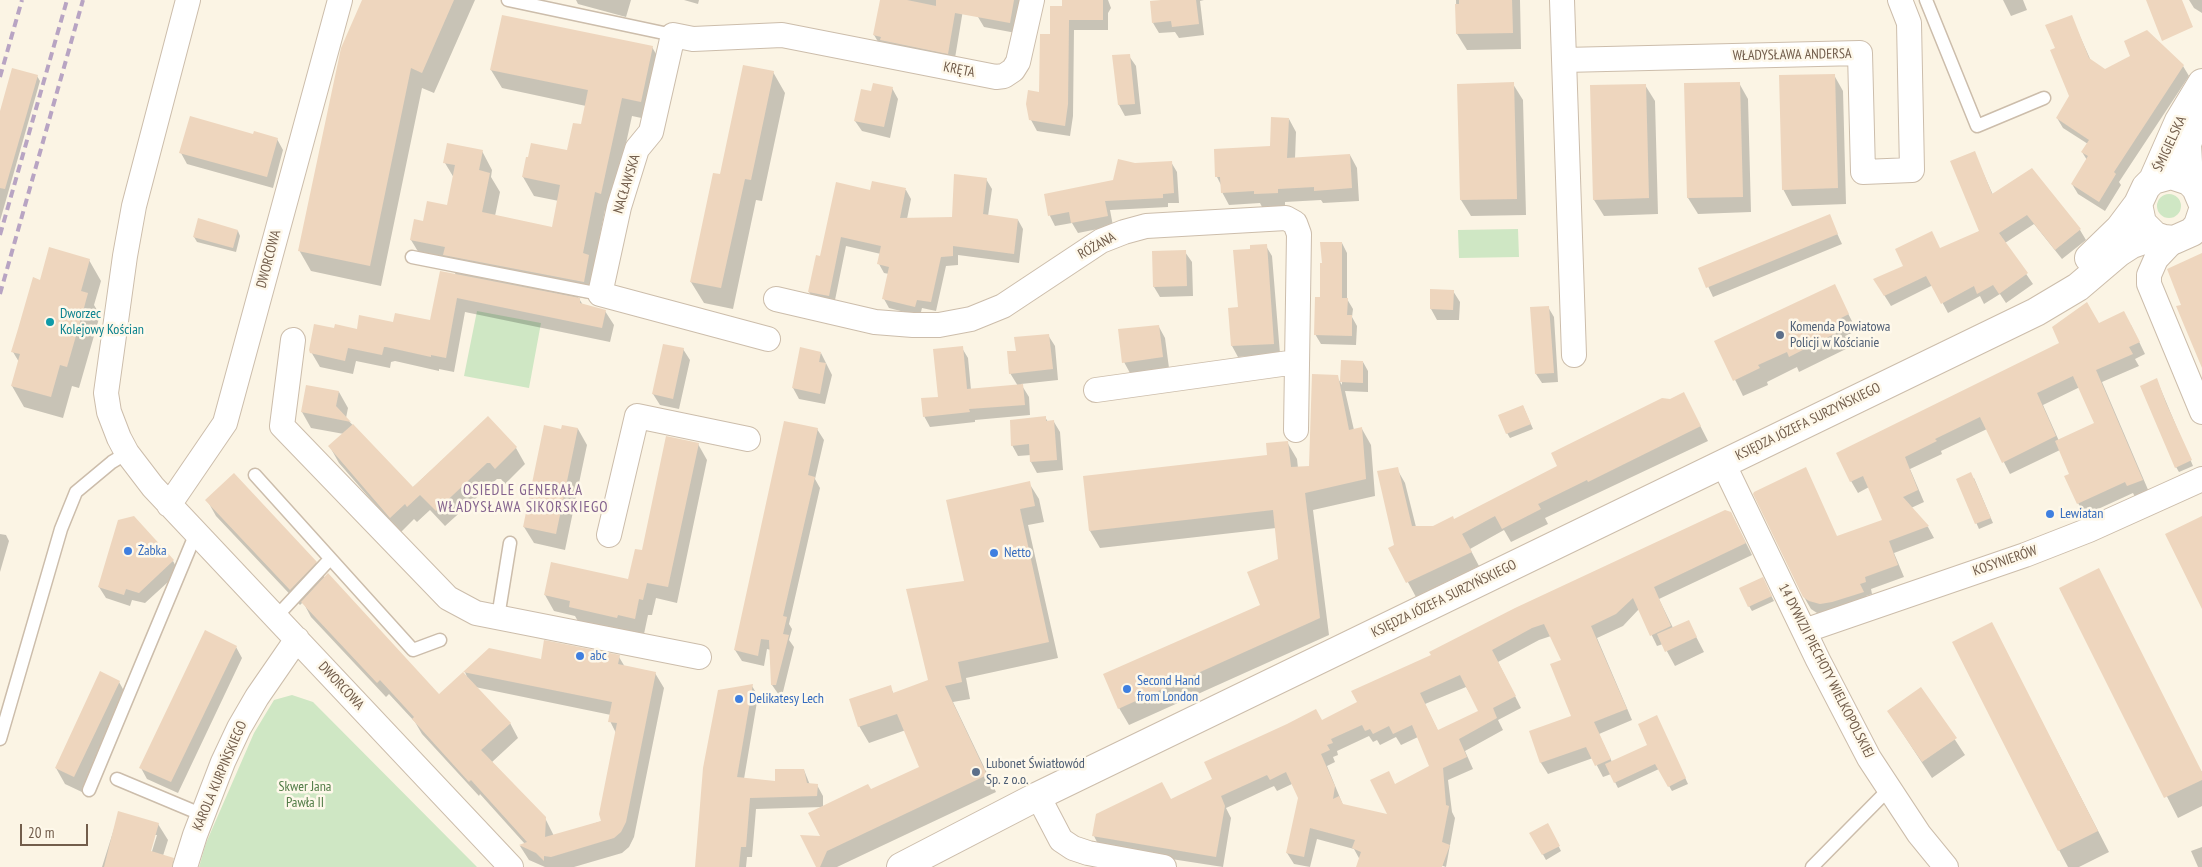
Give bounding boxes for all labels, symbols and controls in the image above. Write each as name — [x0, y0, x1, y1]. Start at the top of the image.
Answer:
street label: WŁADYSŁAWA ANDERSA — [1732, 46, 1852, 64]
street label: KRĘTA — [942, 59, 976, 81]
street label: ŚMIGIELSKA — [2150, 114, 2190, 174]
street label: NACŁAWSKA — [610, 152, 644, 216]
street label: DWORCOWA — [253, 228, 285, 290]
street label: RÓŻANA — [1075, 229, 1119, 263]
place label: Dworzec Kolejowy Kościan — [60, 306, 144, 338]
marker: Dworzec Kolejowy Kościan — [44, 316, 56, 328]
place label: Komenda Powiatowa Policji w Kościanie — [1790, 319, 1890, 352]
marker: Komenda Powiatowa Policji w Kościanie — [1774, 329, 1786, 341]
street label: KSIĘDZA JÓZEFA SURZYŃSKIEGO — [1733, 380, 1883, 464]
district label: OSIEDLE GENERAŁA WŁADYSŁAWA SIKORSKIEGO — [435, 482, 611, 517]
place label: Lewiatan — [2060, 506, 2103, 522]
marker: Lewiatan — [2044, 508, 2056, 520]
street label: KOSYNIERÓW — [1971, 542, 2039, 580]
place label: Żabka — [138, 543, 167, 559]
marker: Żabka — [122, 545, 134, 557]
place label: Netto — [1004, 545, 1031, 561]
marker: Netto — [988, 547, 1000, 559]
street label: KSIĘDZA JÓZEFA SURZYŃSKIEGO — [1369, 557, 1519, 641]
street label: 14 DYWIZJI PIECHOTY WIELKOPOLSKIEJ — [1775, 581, 1877, 761]
place label: abc — [590, 648, 607, 664]
marker: abc — [574, 650, 586, 662]
street label: DWORCOWA — [315, 659, 367, 713]
place label: Second Hand from London — [1137, 673, 1200, 706]
marker: Second Hand from London — [1121, 683, 1133, 695]
place label: Delikatesy Lech — [749, 691, 824, 707]
marker: Delikatesy Lech — [733, 693, 745, 705]
street label: KAROLA KURPIŃSKIEGO — [189, 719, 251, 833]
place label: Lubonet Światłowód Sp. z o.o. — [986, 756, 1085, 789]
marker: Lubonet Światłowód Sp. z o.o. — [970, 766, 982, 778]
park label: Skwer Jana Pawła II — [279, 779, 331, 812]
scale bar — [22, 814, 90, 846]
text: 20 m — [28, 823, 54, 842]

